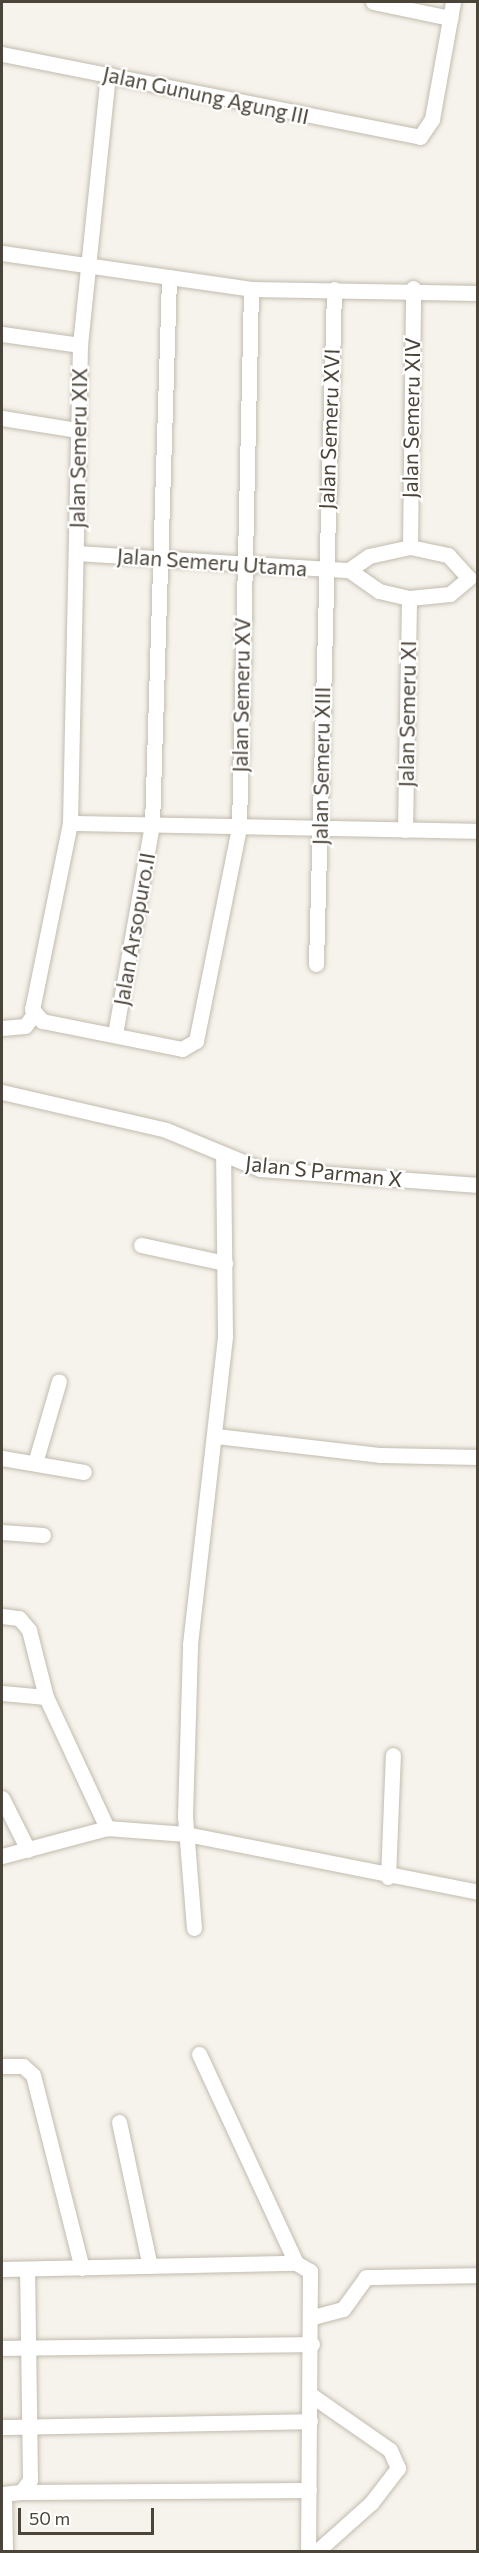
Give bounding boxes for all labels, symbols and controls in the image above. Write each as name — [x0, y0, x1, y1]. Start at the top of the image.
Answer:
street label: Jalan Gunung Agung III — [101, 61, 311, 129]
street label: Jalan Semeru XIV — [397, 337, 425, 499]
street label: Jalan Semeru XVI — [314, 348, 344, 510]
street label: Jalan Semeru XIX — [64, 367, 92, 529]
street label: Jalan Semeru Utama — [116, 543, 308, 581]
street label: Jalan Semeru XV — [227, 617, 255, 773]
street label: Jalan Semeru XI — [393, 641, 421, 787]
street label: Jalan Semeru XIII — [307, 687, 335, 845]
street label: Jalan Arsopuro.II — [108, 850, 160, 1008]
street label: Jalan S Parman X — [244, 1150, 404, 1192]
scale bar — [21, 2496, 158, 2534]
text: 50 m — [29, 2507, 70, 2529]

